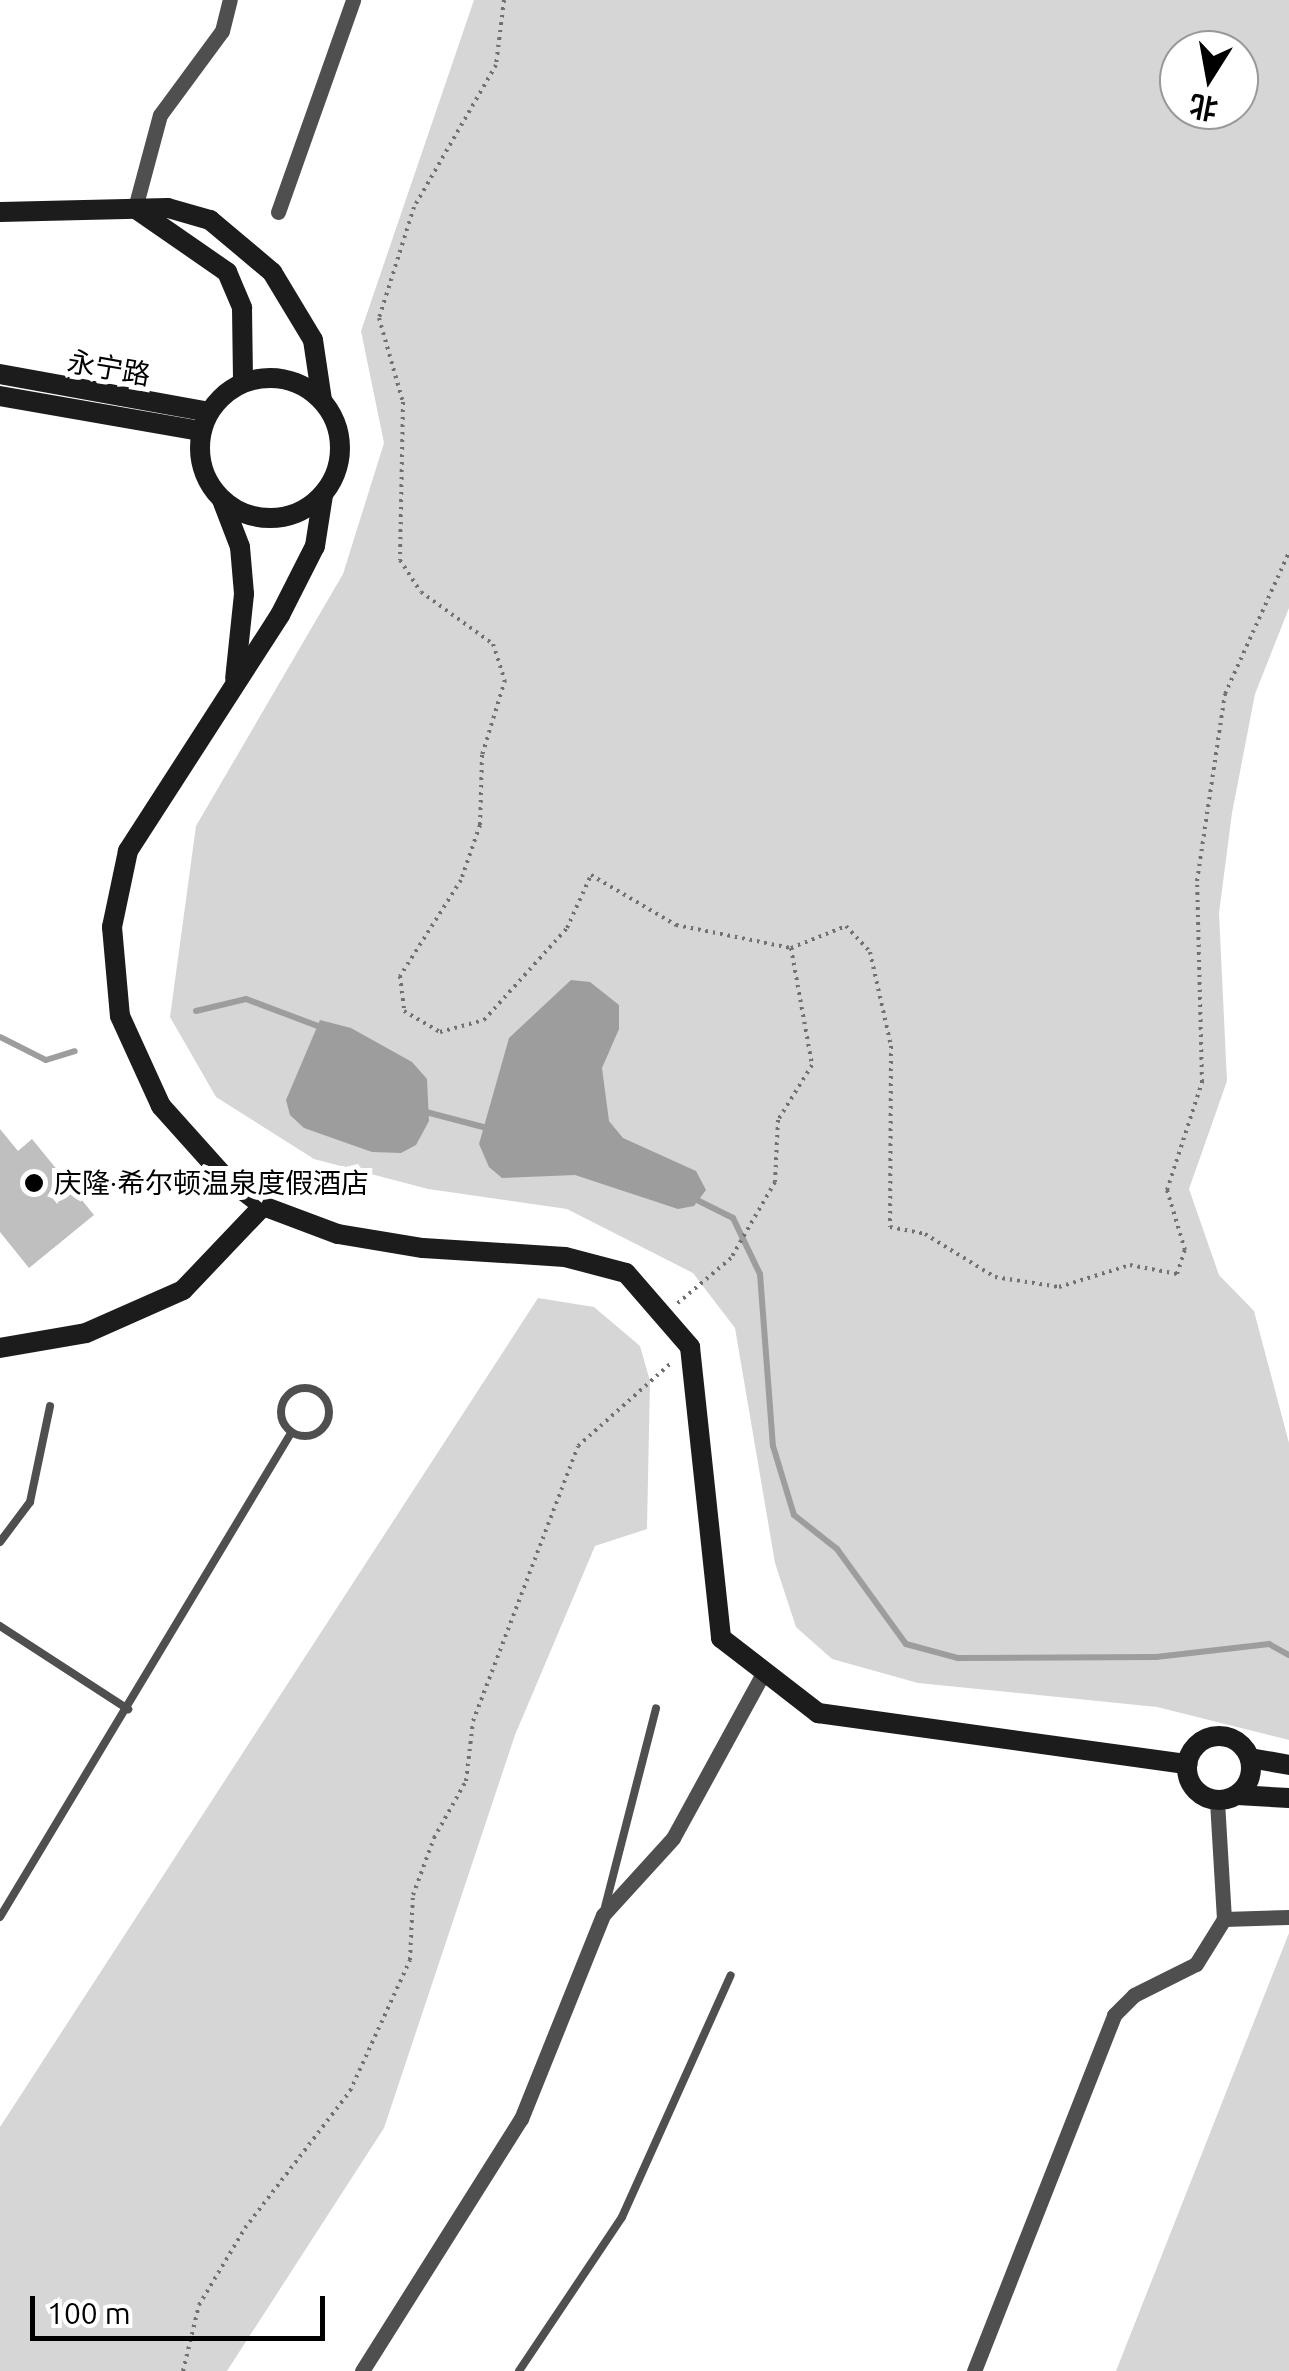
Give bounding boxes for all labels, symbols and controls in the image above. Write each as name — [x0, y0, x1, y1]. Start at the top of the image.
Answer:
north arrow — [1159, 30, 1259, 130]
text: 北 — [1187, 90, 1220, 126]
street label: 永宁路 — [65, 344, 153, 392]
place label: 庆隆·希尔顿温泉度假酒店 — [54, 1166, 369, 1200]
marker: 庆隆·希尔顿温泉度假酒店 — [23, 1172, 45, 1194]
scale bar — [35, 2276, 330, 2338]
text: 100 m — [47, 2296, 131, 2330]

